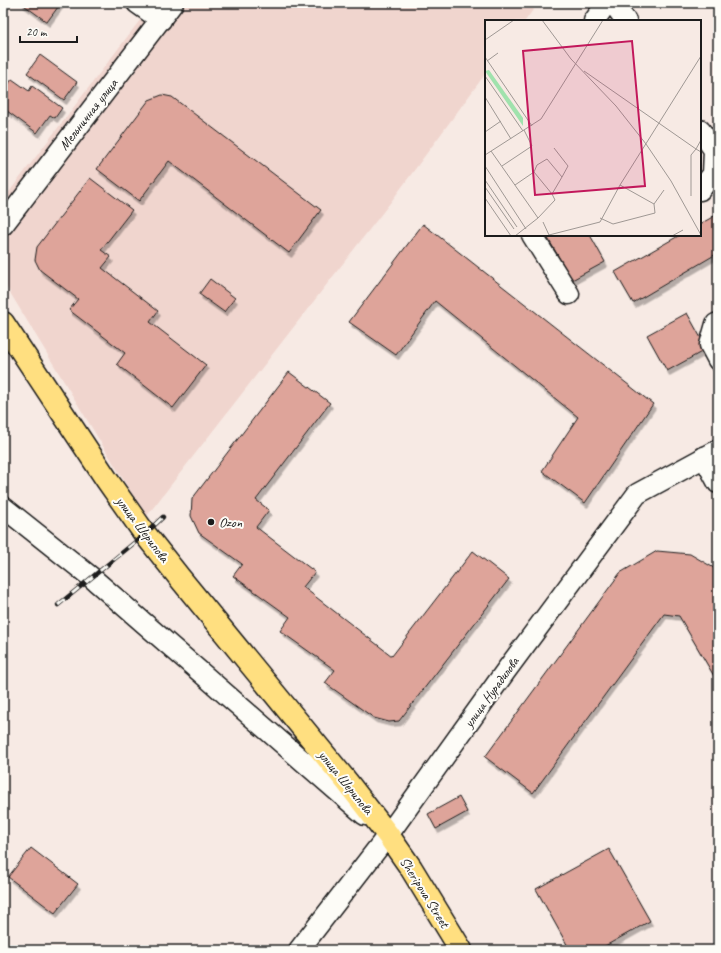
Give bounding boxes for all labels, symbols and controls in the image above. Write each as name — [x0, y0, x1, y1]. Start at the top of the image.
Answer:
scale bar — [20, 18, 77, 44]
inset map — [485, 20, 701, 236]
text: 20 m — [26, 24, 48, 40]
street label: Мельничная улица — [55, 75, 122, 153]
street label: улица Шерипова — [112, 492, 173, 566]
place label: Ozon — [219, 514, 243, 531]
marker: Ozon — [206, 517, 216, 527]
street label: улица Нурадилова — [460, 653, 523, 732]
street label: улица Шерипова — [314, 746, 377, 819]
street label: Sheripova Street — [396, 854, 454, 932]

